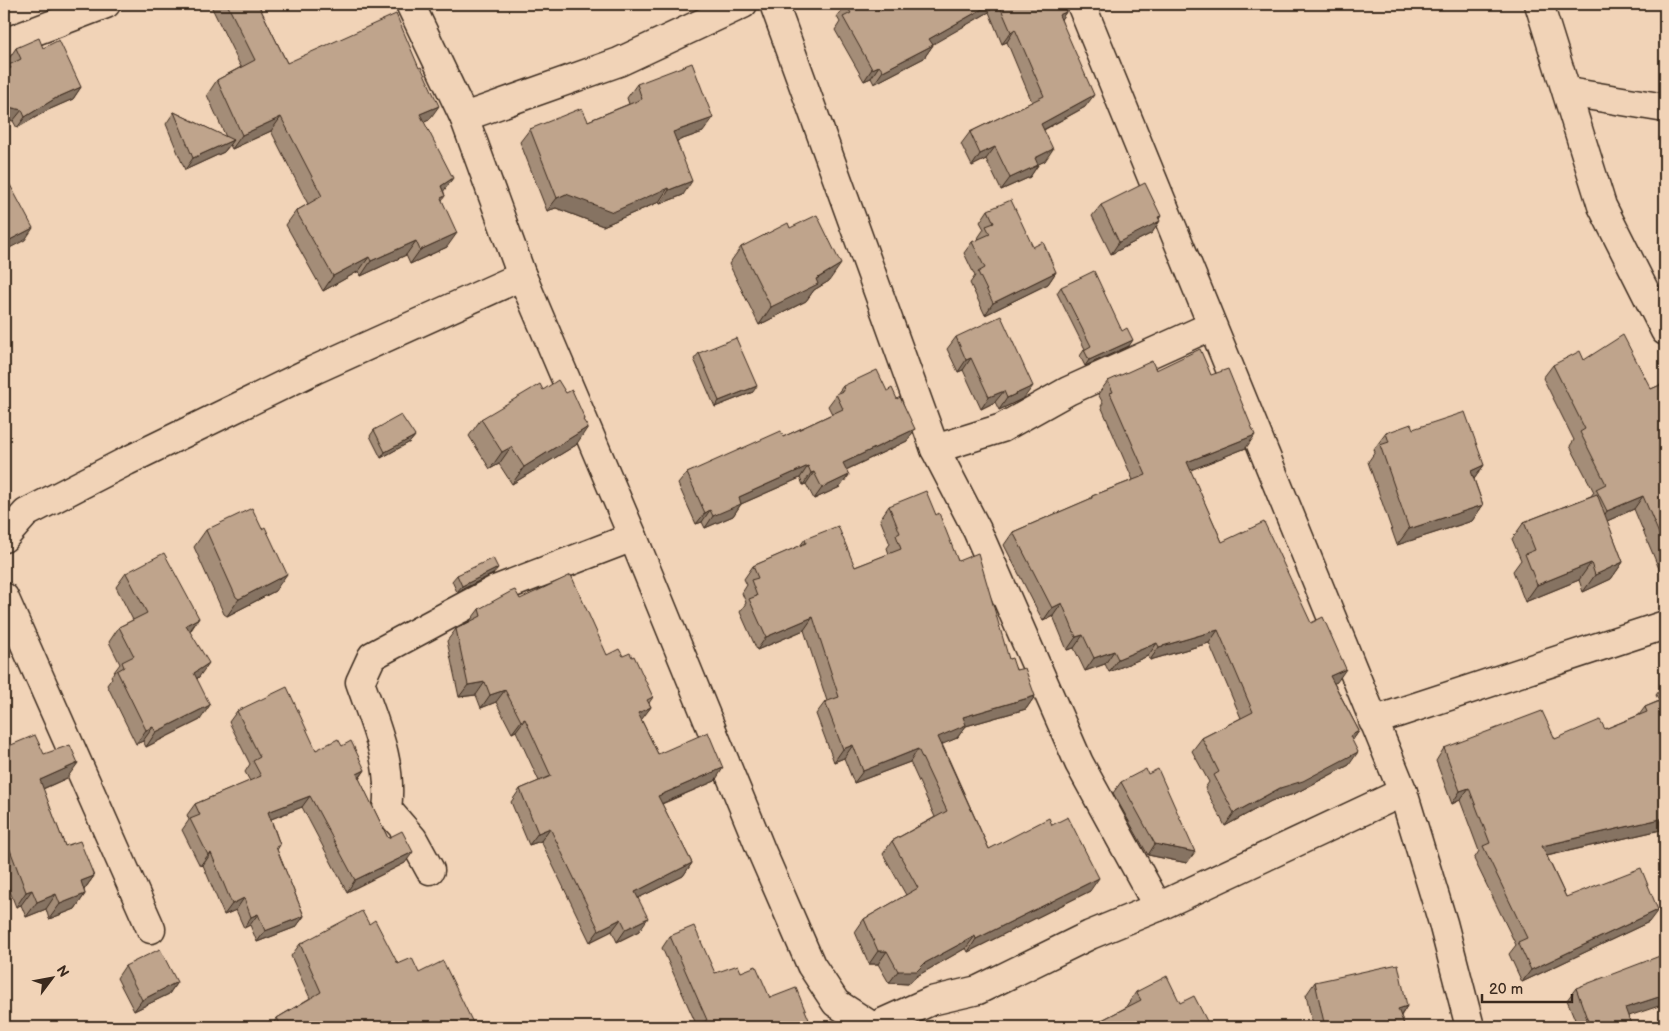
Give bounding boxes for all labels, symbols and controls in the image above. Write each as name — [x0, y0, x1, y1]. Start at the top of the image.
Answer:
north arrow — [28, 954, 78, 1004]
text: N — [53, 962, 73, 980]
scale bar — [1482, 971, 1572, 1003]
text: 20 m — [1489, 980, 1523, 999]

